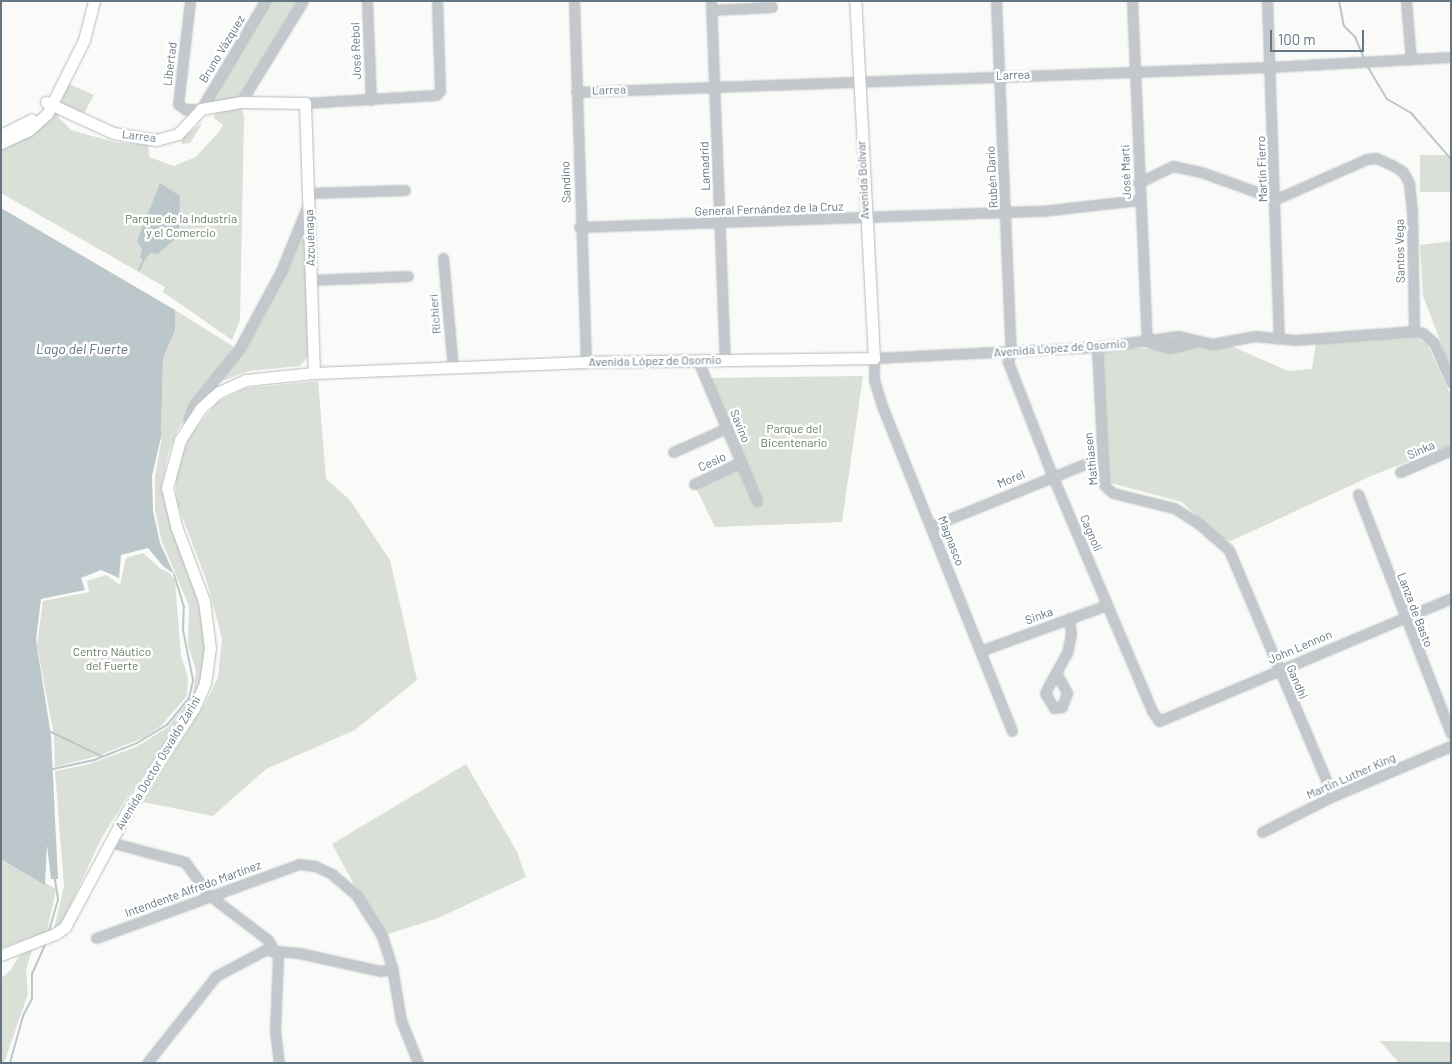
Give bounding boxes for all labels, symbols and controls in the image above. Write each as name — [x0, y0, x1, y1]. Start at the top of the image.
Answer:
street label: Bruno Vázquez — [196, 13, 248, 85]
scale bar — [1272, 20, 1366, 52]
street label: José Rebol — [348, 22, 364, 80]
text: 100 m — [1278, 30, 1316, 48]
street label: Libertad — [160, 41, 180, 87]
street label: Larrea — [996, 67, 1030, 83]
street label: Larrea — [592, 82, 626, 98]
street label: Larrea — [121, 127, 157, 145]
street label: Martín Fierro — [1254, 136, 1270, 202]
street label: Avenida Bolívar — [854, 140, 872, 220]
street label: Lamadrid — [697, 141, 713, 191]
street label: Rubén Darío — [983, 145, 1001, 209]
street label: José Martí — [1118, 145, 1134, 199]
street label: Sandino — [558, 161, 574, 203]
street label: General Fernández de la Cruz — [694, 199, 844, 219]
street label: Azcuénaga — [302, 209, 318, 267]
park label: Parque de la Industria y el Comercio — [125, 212, 237, 240]
street label: Santos Vega — [1392, 219, 1408, 283]
street label: Richieri — [426, 293, 444, 335]
street label: Avenida López de Osornio — [993, 336, 1127, 360]
water label: Lago del Fuerte — [36, 341, 128, 357]
street label: Avenida López de Osornio — [588, 353, 722, 369]
street label: Savino — [727, 407, 753, 445]
park label: Parque del Bicentenario — [761, 422, 827, 450]
street label: Mathiasen — [1081, 432, 1101, 486]
street label: Sinka — [1405, 438, 1437, 462]
street label: Cesio — [696, 449, 728, 475]
street label: Morel — [995, 467, 1027, 491]
street label: Cagnoli — [1077, 512, 1105, 554]
street label: Magnasco — [935, 514, 967, 568]
street label: Lanza de Basto — [1394, 571, 1436, 649]
street label: Sinka — [1023, 604, 1055, 628]
street label: John Lennon — [1266, 627, 1334, 667]
park label: Centro Náutico del Fuerte — [73, 645, 151, 673]
street label: Gandhi — [1283, 663, 1311, 701]
street label: Avenida Doctor Osvaldo Zarini — [112, 693, 204, 833]
street label: Martin Luther King — [1304, 750, 1398, 802]
street label: Intendente Alfredo Martínez — [123, 858, 263, 920]

